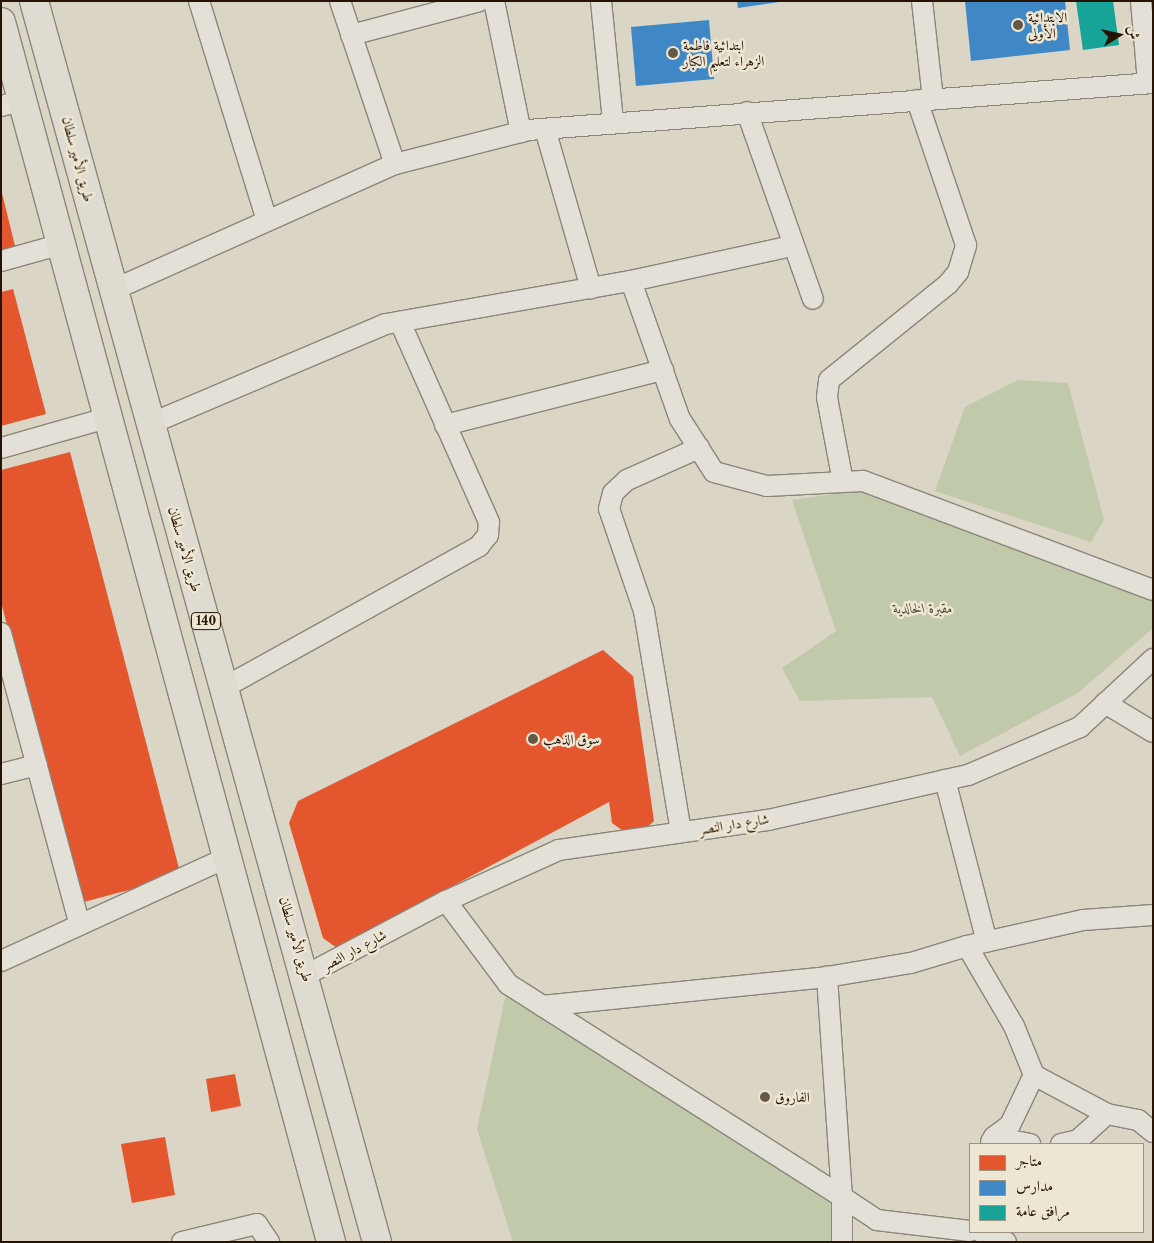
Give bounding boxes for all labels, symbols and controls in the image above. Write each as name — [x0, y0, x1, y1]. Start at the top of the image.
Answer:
place label: الابتدائية الأولى — [1028, 9, 1067, 41]
north arrow — [1094, 10, 1144, 60]
marker: الابتدائية الأولى — [1012, 19, 1024, 31]
text: ش — [1124, 24, 1144, 41]
place label: ابتدائية فاطمة الزهراء لتعليم الكبار — [683, 37, 764, 70]
marker: ابتدائية فاطمة الزهراء لتعليم الكبار — [667, 47, 679, 59]
street label: طريق الأمير سلطان — [59, 114, 97, 204]
street label: طريق الأمير سلطان — [165, 504, 205, 594]
park label: مقبرة الخالدية — [893, 600, 953, 616]
road number: 140 — [190, 612, 222, 630]
place label: سوق الذهب — [543, 731, 600, 747]
marker: سوق الذهب — [527, 733, 539, 745]
street label: شارع دار النصر — [698, 810, 770, 838]
street label: طريق الأمير سلطان — [276, 894, 316, 984]
street label: شارع دار النصر — [319, 926, 389, 974]
place label: الفاروق — [775, 1089, 810, 1105]
marker: الفاروق — [759, 1091, 771, 1103]
legend — [969, 1143, 1144, 1233]
text: متاجر — [1016, 1151, 1042, 1170]
text: مدارس — [1016, 1176, 1053, 1195]
text: مرافق عامة — [1016, 1201, 1070, 1220]

